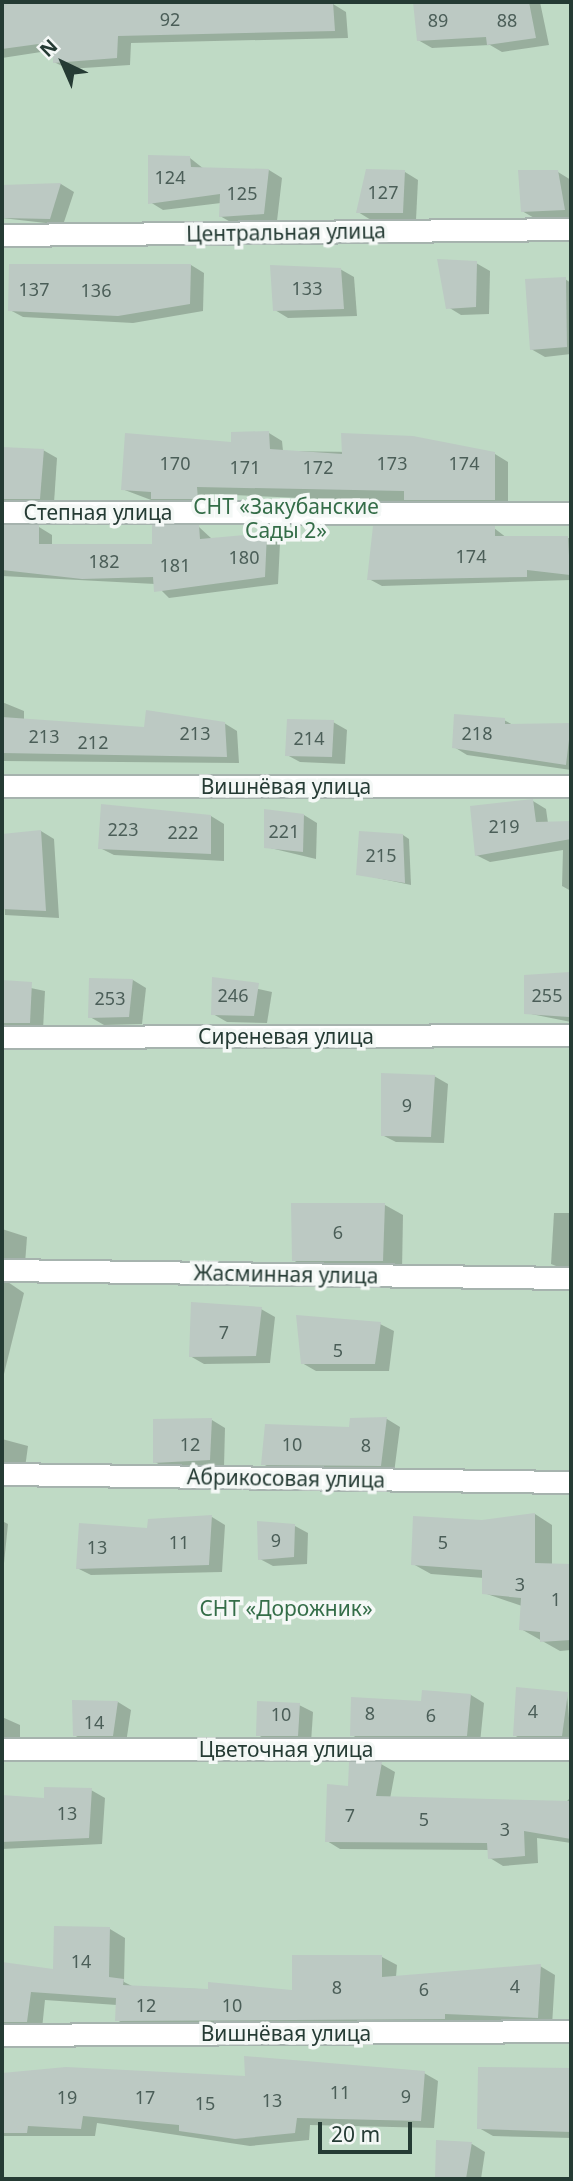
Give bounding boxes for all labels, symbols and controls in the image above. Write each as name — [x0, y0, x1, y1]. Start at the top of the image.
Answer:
house number: 92 — [160, 8, 180, 30]
house number: 89 — [428, 9, 448, 31]
house number: 88 — [497, 9, 517, 31]
north arrow — [28, 28, 98, 98]
text: N — [34, 33, 63, 63]
house number: 124 — [155, 166, 185, 188]
house number: 127 — [368, 181, 398, 203]
house number: 125 — [227, 182, 257, 204]
street label: Центральная улица — [186, 218, 386, 246]
house number: 133 — [292, 277, 322, 299]
house number: 137 — [19, 278, 49, 300]
house number: 136 — [81, 279, 111, 301]
house number: 170 — [160, 452, 190, 474]
house number: 173 — [377, 452, 407, 474]
house number: 174 — [449, 452, 479, 474]
house number: 171 — [230, 456, 260, 478]
house number: 172 — [303, 456, 333, 478]
park label: СНТ «Закубанские Сады 2» — [193, 493, 379, 543]
street label: Степная улица — [24, 499, 172, 525]
house number: 174 — [456, 545, 486, 567]
house number: 180 — [229, 546, 259, 568]
house number: 182 — [89, 550, 119, 572]
house number: 181 — [160, 554, 190, 576]
house number: 213 — [180, 722, 210, 744]
house number: 218 — [462, 722, 492, 744]
house number: 213 — [29, 725, 59, 747]
house number: 214 — [294, 727, 324, 749]
house number: 212 — [78, 731, 108, 753]
street label: Вишнёвая улица — [201, 773, 371, 799]
house number: 219 — [489, 815, 519, 837]
house number: 223 — [108, 818, 138, 840]
house number: 221 — [269, 820, 299, 842]
house number: 222 — [168, 821, 198, 843]
house number: 215 — [366, 844, 396, 866]
house number: 246 — [218, 984, 248, 1006]
house number: 255 — [532, 984, 562, 1006]
house number: 253 — [95, 987, 125, 1009]
street label: Сиреневая улица — [198, 1023, 374, 1049]
house number: 9 — [402, 1094, 412, 1116]
house number: 6 — [333, 1221, 343, 1243]
street label: Жасминная улица — [194, 1260, 378, 1288]
house number: 7 — [219, 1321, 229, 1343]
house number: 5 — [333, 1339, 343, 1361]
house number: 12 — [180, 1433, 200, 1455]
house number: 10 — [282, 1433, 302, 1455]
house number: 8 — [361, 1434, 371, 1456]
street label: Абрикосовая улица — [187, 1464, 385, 1492]
house number: 9 — [271, 1529, 281, 1551]
house number: 11 — [169, 1531, 189, 1553]
house number: 5 — [438, 1531, 448, 1553]
house number: 13 — [87, 1536, 107, 1558]
house number: 3 — [515, 1573, 525, 1595]
house number: 1 — [551, 1588, 561, 1610]
park label: СНТ «Дорожник» — [199, 1595, 373, 1621]
house number: 4 — [528, 1700, 538, 1722]
house number: 8 — [365, 1702, 375, 1724]
house number: 10 — [271, 1703, 291, 1725]
house number: 6 — [426, 1704, 436, 1726]
house number: 14 — [84, 1711, 104, 1733]
street label: Цветочная улица — [199, 1736, 373, 1762]
house number: 13 — [57, 1802, 77, 1824]
house number: 7 — [345, 1804, 355, 1826]
house number: 5 — [419, 1808, 429, 1830]
house number: 3 — [500, 1818, 510, 1840]
house number: 14 — [71, 1950, 91, 1972]
house number: 4 — [510, 1975, 520, 1997]
house number: 8 — [332, 1976, 342, 1998]
house number: 6 — [419, 1978, 429, 2000]
house number: 12 — [136, 1994, 156, 2016]
house number: 10 — [222, 1994, 242, 2016]
street label: Вишнёвая улица — [201, 2020, 371, 2046]
house number: 11 — [330, 2081, 350, 2103]
house number: 9 — [401, 2085, 411, 2107]
house number: 19 — [57, 2086, 77, 2108]
house number: 17 — [135, 2086, 155, 2108]
house number: 13 — [262, 2089, 282, 2111]
house number: 15 — [195, 2092, 215, 2114]
scale bar — [321, 2108, 416, 2152]
text: 20 m — [331, 2120, 380, 2148]

